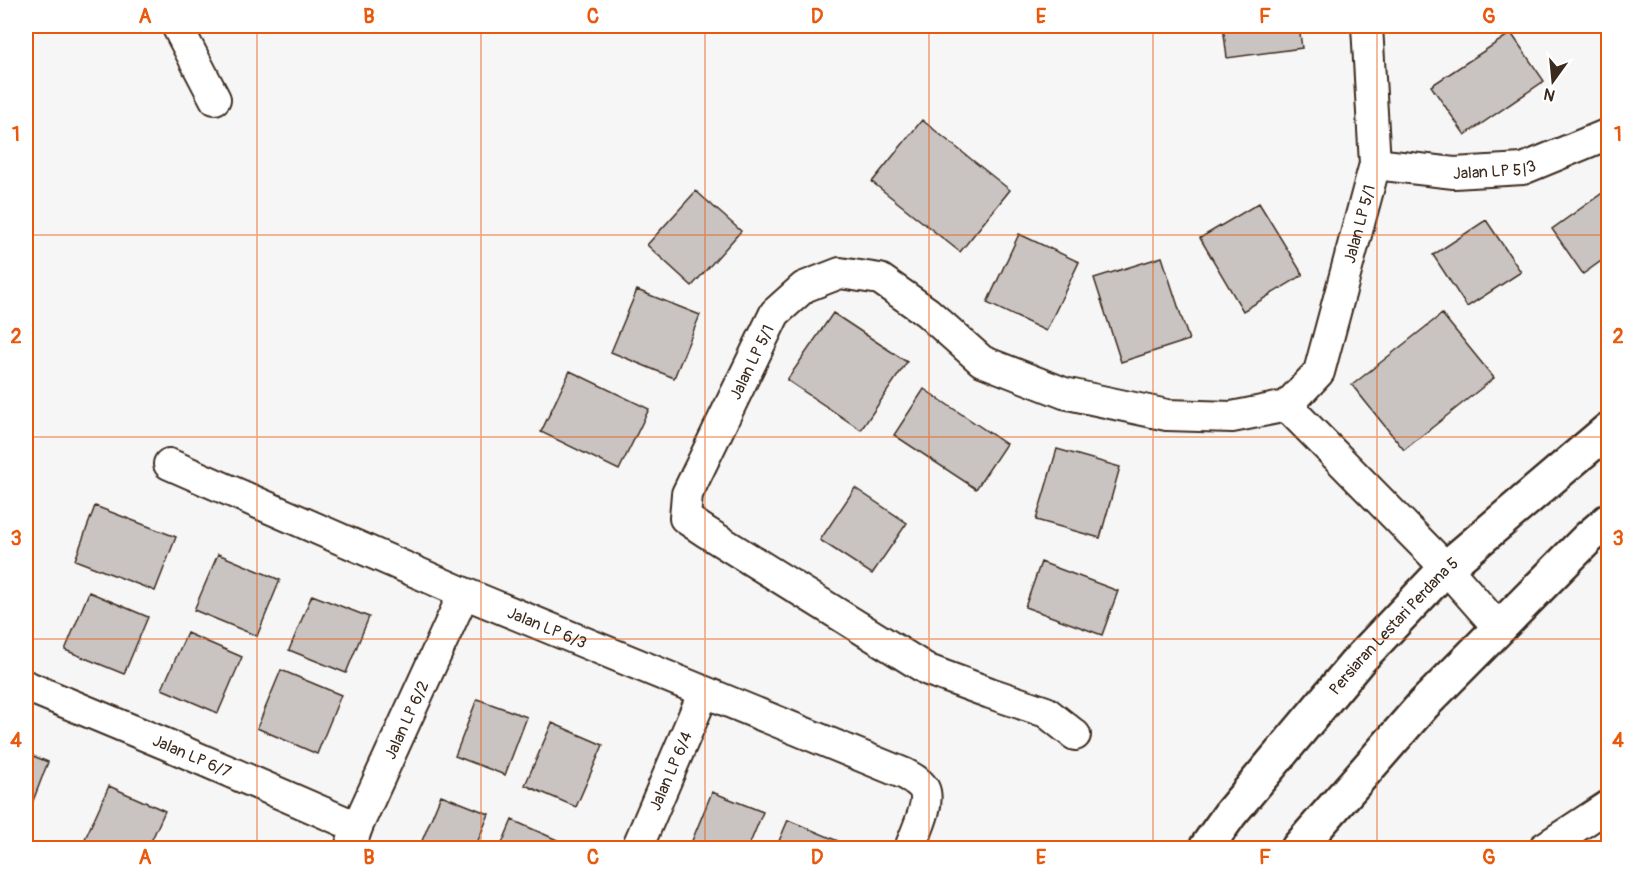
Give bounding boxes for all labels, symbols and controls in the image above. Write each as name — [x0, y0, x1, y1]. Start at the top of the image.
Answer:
text: A — [139, 4, 152, 29]
text: B — [363, 4, 375, 29]
text: C — [587, 4, 599, 29]
text: D — [811, 4, 824, 29]
text: E — [1036, 4, 1047, 29]
text: F — [1259, 4, 1271, 29]
text: G — [1482, 4, 1496, 29]
north arrow — [1523, 51, 1583, 111]
text: N — [1541, 83, 1557, 106]
text: 1 — [12, 122, 20, 147]
text: 1 — [1614, 122, 1622, 147]
street label: Jalan LP 5/3 — [1452, 156, 1539, 184]
street label: Jalan LP 5/1 — [1340, 183, 1380, 266]
street label: Jalan LP 5/1 — [726, 322, 779, 403]
text: 2 — [10, 324, 22, 349]
text: 2 — [1612, 324, 1624, 349]
text: 3 — [10, 526, 22, 551]
text: 3 — [1612, 526, 1624, 551]
street label: Persiaran Lestari Perdana 5 — [1325, 553, 1462, 699]
street label: Jalan LP 6/3 — [504, 603, 590, 653]
street label: Jalan LP 6/2 — [380, 678, 433, 763]
text: 4 — [10, 728, 22, 753]
text: 4 — [1612, 728, 1624, 753]
street label: Jalan LP 6/4 — [645, 729, 697, 814]
street label: Jalan LP 6/7 — [150, 731, 234, 782]
text: A — [139, 845, 152, 870]
text: B — [363, 845, 375, 870]
text: C — [587, 845, 599, 870]
text: D — [811, 845, 824, 870]
text: E — [1036, 845, 1047, 870]
text: F — [1259, 845, 1271, 870]
text: G — [1482, 845, 1496, 870]

